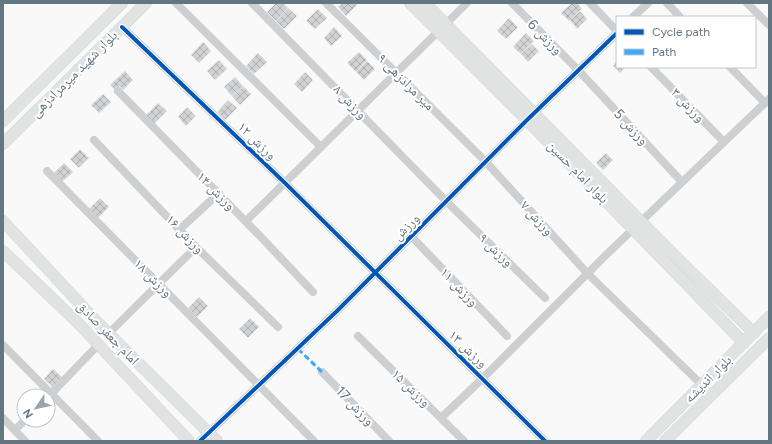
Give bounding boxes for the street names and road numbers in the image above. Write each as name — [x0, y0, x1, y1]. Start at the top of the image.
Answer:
street label: ورزش 6 — [524, 16, 566, 58]
street label: بلوار شهید میرمرادزهی — [27, 27, 121, 121]
street label: میر مرادزهی ۹ — [374, 50, 438, 114]
street label: ورزش ۸ — [330, 81, 370, 123]
street label: ورزش ۳ — [668, 84, 708, 126]
street label: ورزش 5 — [610, 105, 652, 149]
street label: ورزش ۱۲ — [234, 118, 280, 164]
street label: بلوار امام حسین — [543, 137, 612, 208]
street label: ورزش ۱۴ — [193, 168, 239, 214]
street label: ورزش ۷ — [517, 197, 557, 239]
street label: ورزش — [389, 210, 423, 244]
street label: ورزش ۱۶ — [162, 211, 208, 257]
street label: ورزش ۹ — [475, 230, 517, 270]
street label: ورزش ۱۸ — [130, 255, 176, 301]
street label: ورزش ۱۱ — [436, 264, 482, 310]
street label: امام جعفر صادق — [73, 298, 143, 369]
street label: ورزش ۱۳ — [445, 326, 491, 372]
street label: بلوار اندیشه — [681, 352, 735, 406]
street label: ورزش ۱۵ — [388, 365, 434, 411]
street label: ورزش 17 — [332, 383, 378, 429]

